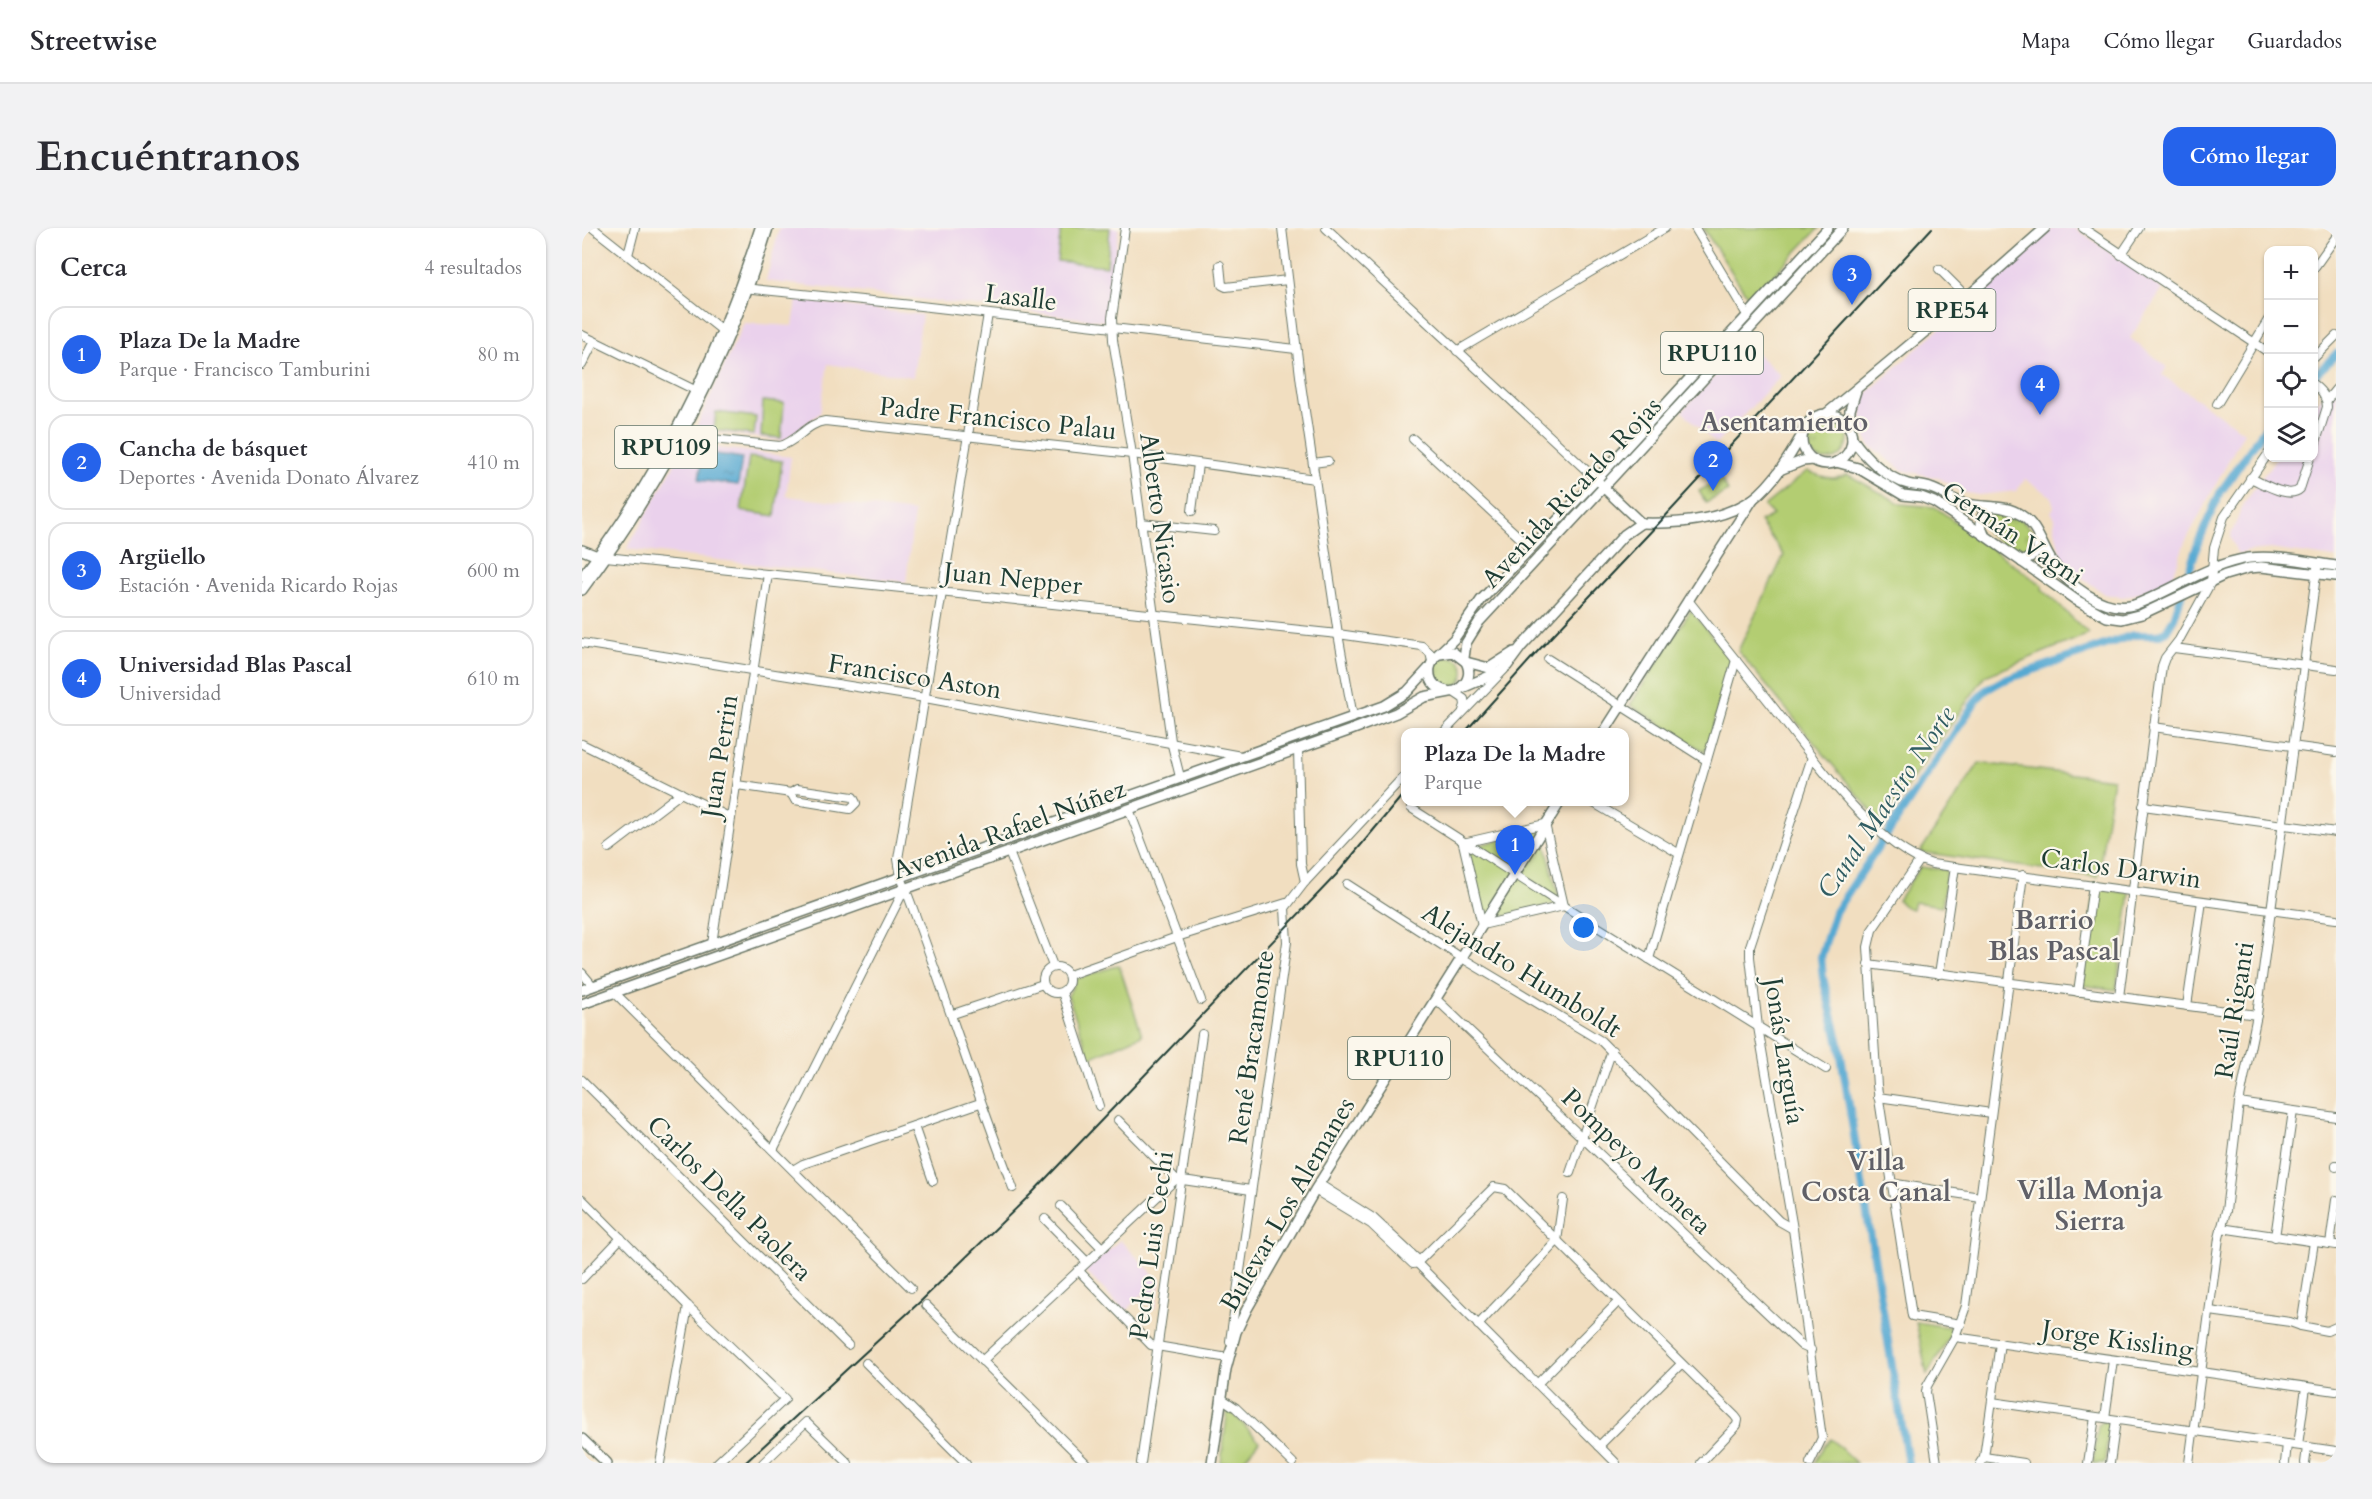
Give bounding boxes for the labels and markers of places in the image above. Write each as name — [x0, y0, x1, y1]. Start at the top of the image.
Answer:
pin: 3 — [1832, 256, 1872, 305]
pin: 4 — [2020, 366, 2060, 415]
pin: 2 — [1694, 442, 1732, 491]
pin: 1 — [1496, 826, 1534, 875]

